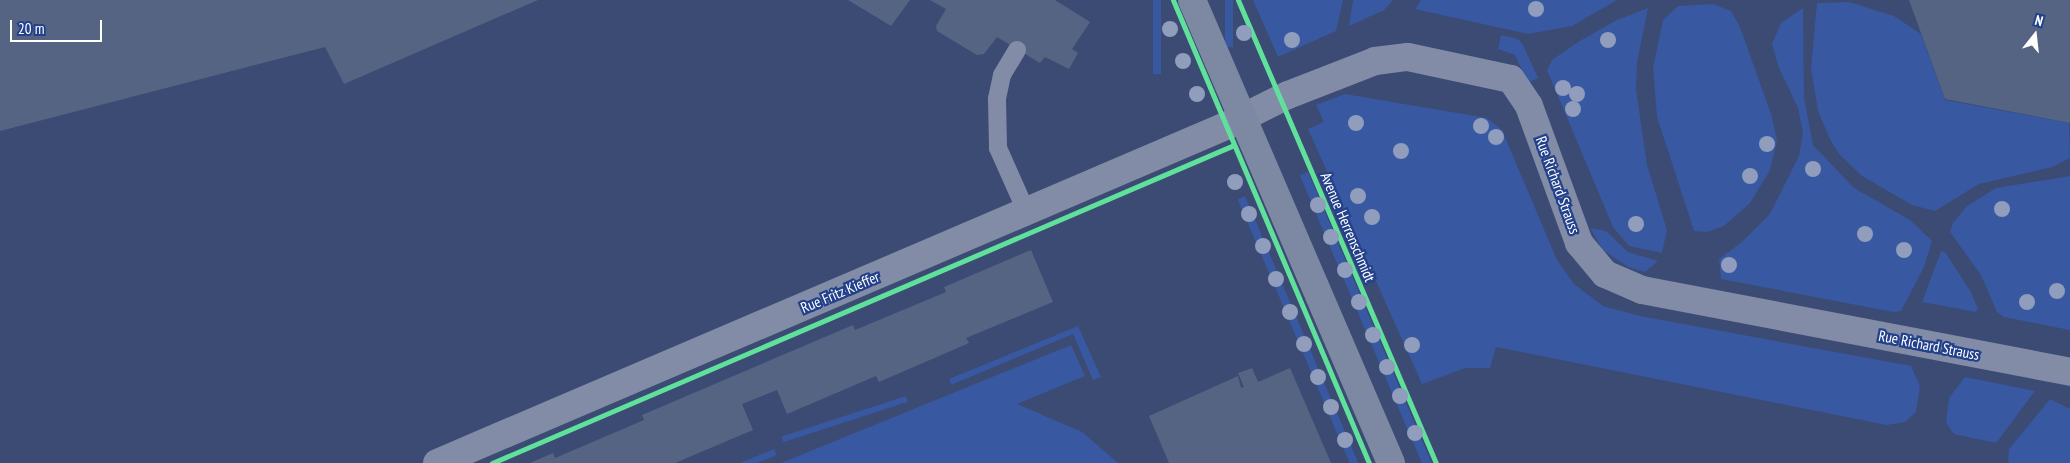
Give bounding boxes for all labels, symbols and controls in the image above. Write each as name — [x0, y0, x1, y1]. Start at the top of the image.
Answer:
scale bar — [12, 10, 105, 42]
north arrow — [2010, 10, 2060, 60]
text: N — [2033, 11, 2045, 30]
text: 20 m — [18, 19, 44, 38]
street label: Rue Richard Strauss — [1532, 134, 1584, 236]
street label: Avenue Herrenschmidt — [1317, 170, 1379, 284]
street label: Rue Fritz Kieffer — [798, 267, 882, 317]
street label: Rue Richard Strauss — [1877, 326, 1981, 364]

